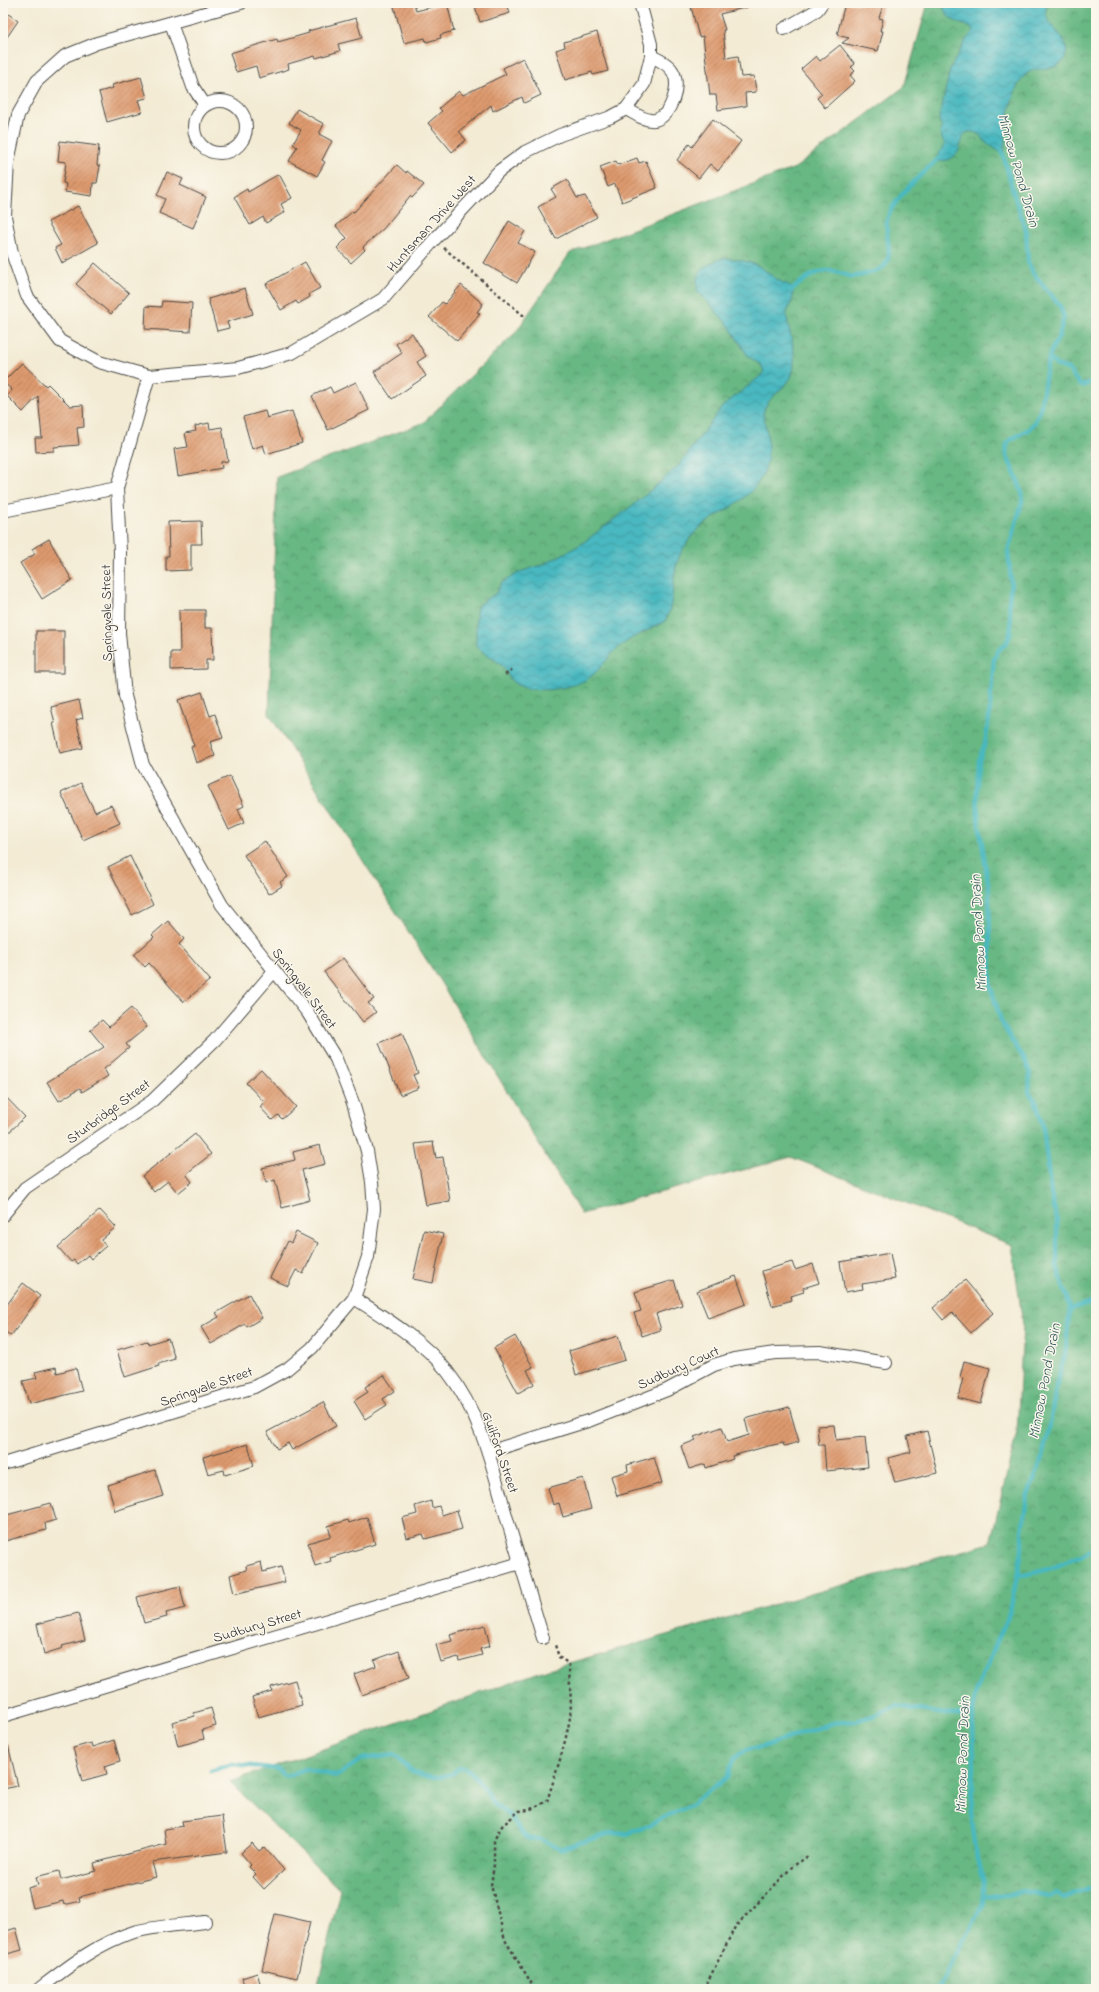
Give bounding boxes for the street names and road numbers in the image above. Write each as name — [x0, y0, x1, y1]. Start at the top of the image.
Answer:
street label: Huntsman Drive West — [382, 170, 482, 278]
street label: Springvale Street — [96, 564, 120, 662]
street label: Springvale Street — [265, 944, 342, 1035]
street label: Sturbridge Street — [62, 1074, 156, 1151]
street label: Sudbury Court — [634, 1341, 724, 1397]
street label: Springvale Street — [157, 1362, 256, 1414]
street label: Guilford Street — [476, 1409, 524, 1497]
street label: Sudbury Street — [211, 1604, 305, 1650]

